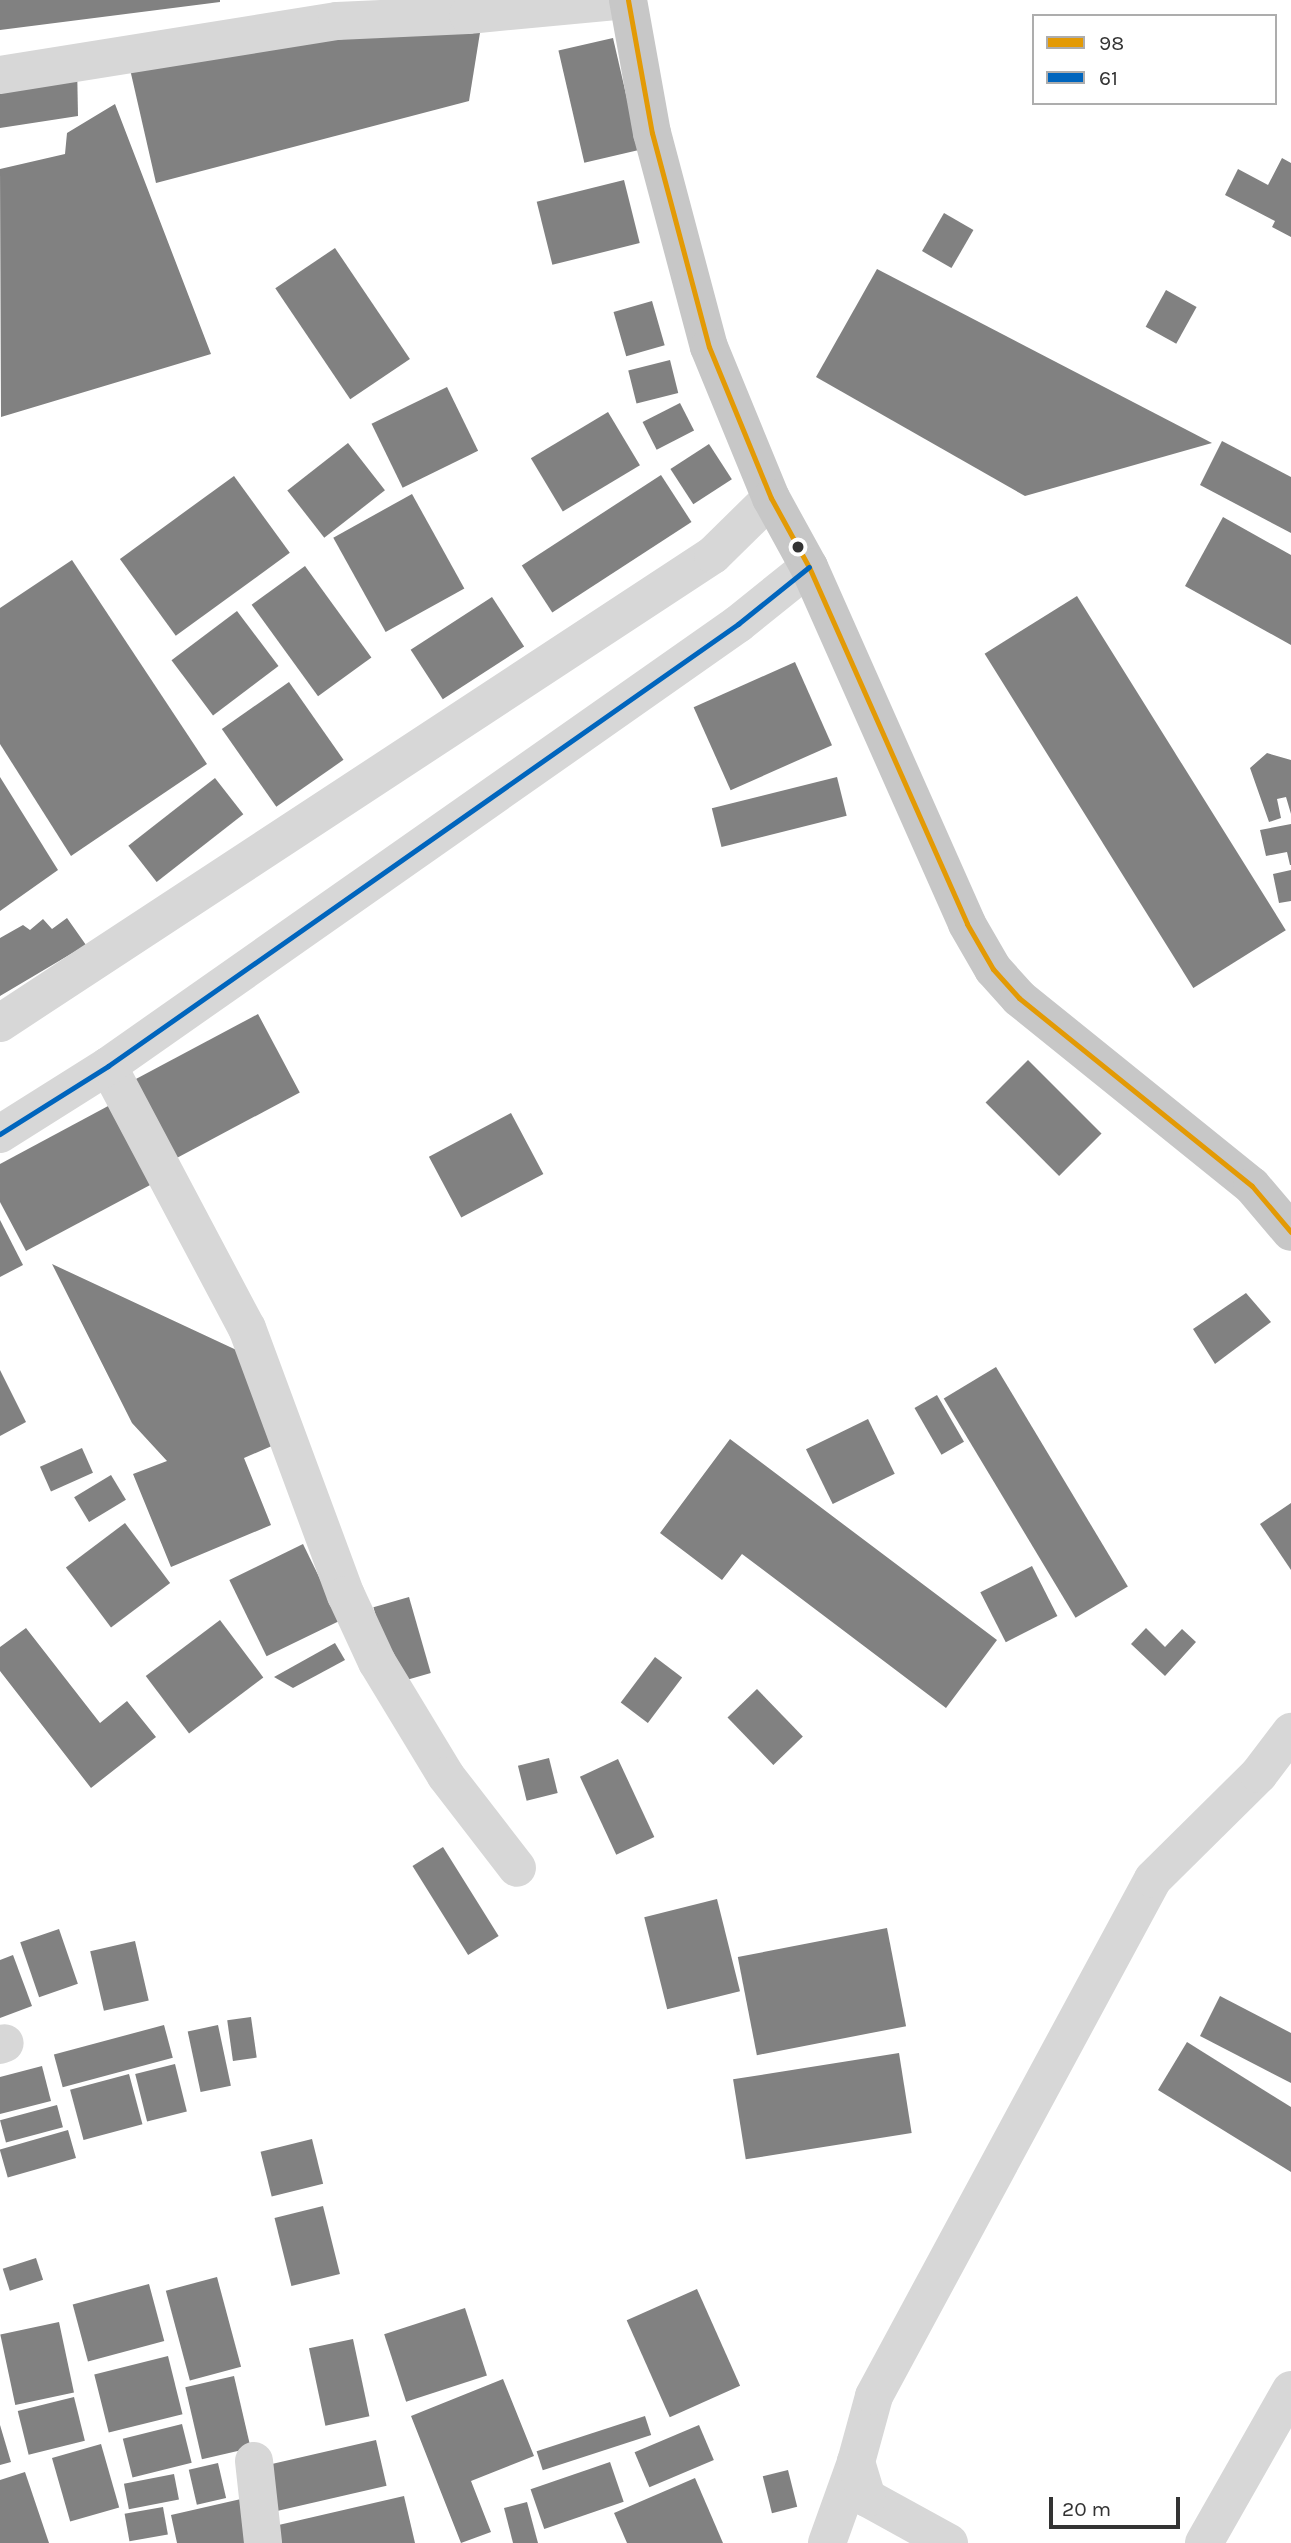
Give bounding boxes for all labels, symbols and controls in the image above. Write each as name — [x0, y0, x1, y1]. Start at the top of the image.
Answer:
legend — [1032, 14, 1277, 105]
text: 98 — [1099, 31, 1124, 55]
text: 61 — [1099, 66, 1118, 90]
unlabelled marker — [791, 540, 805, 554]
scale bar — [1053, 2484, 1184, 2528]
text: 20 m — [1062, 2497, 1111, 2521]

